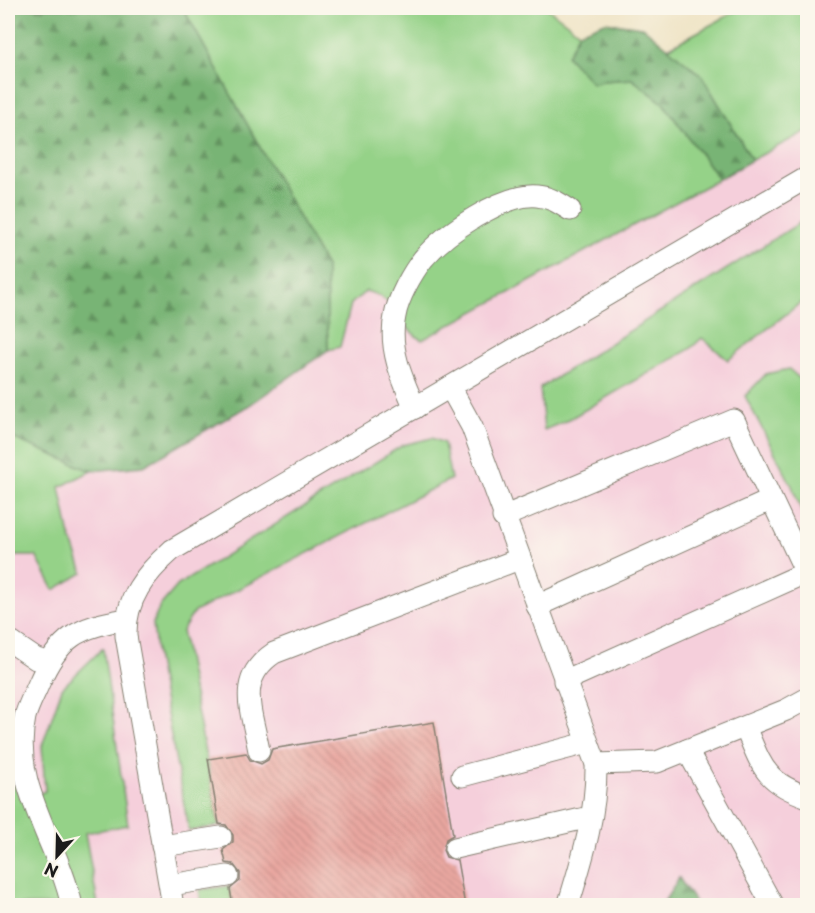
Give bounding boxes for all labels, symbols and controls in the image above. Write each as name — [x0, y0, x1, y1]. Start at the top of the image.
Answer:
north arrow — [27, 826, 87, 886]
text: N — [41, 857, 61, 884]

